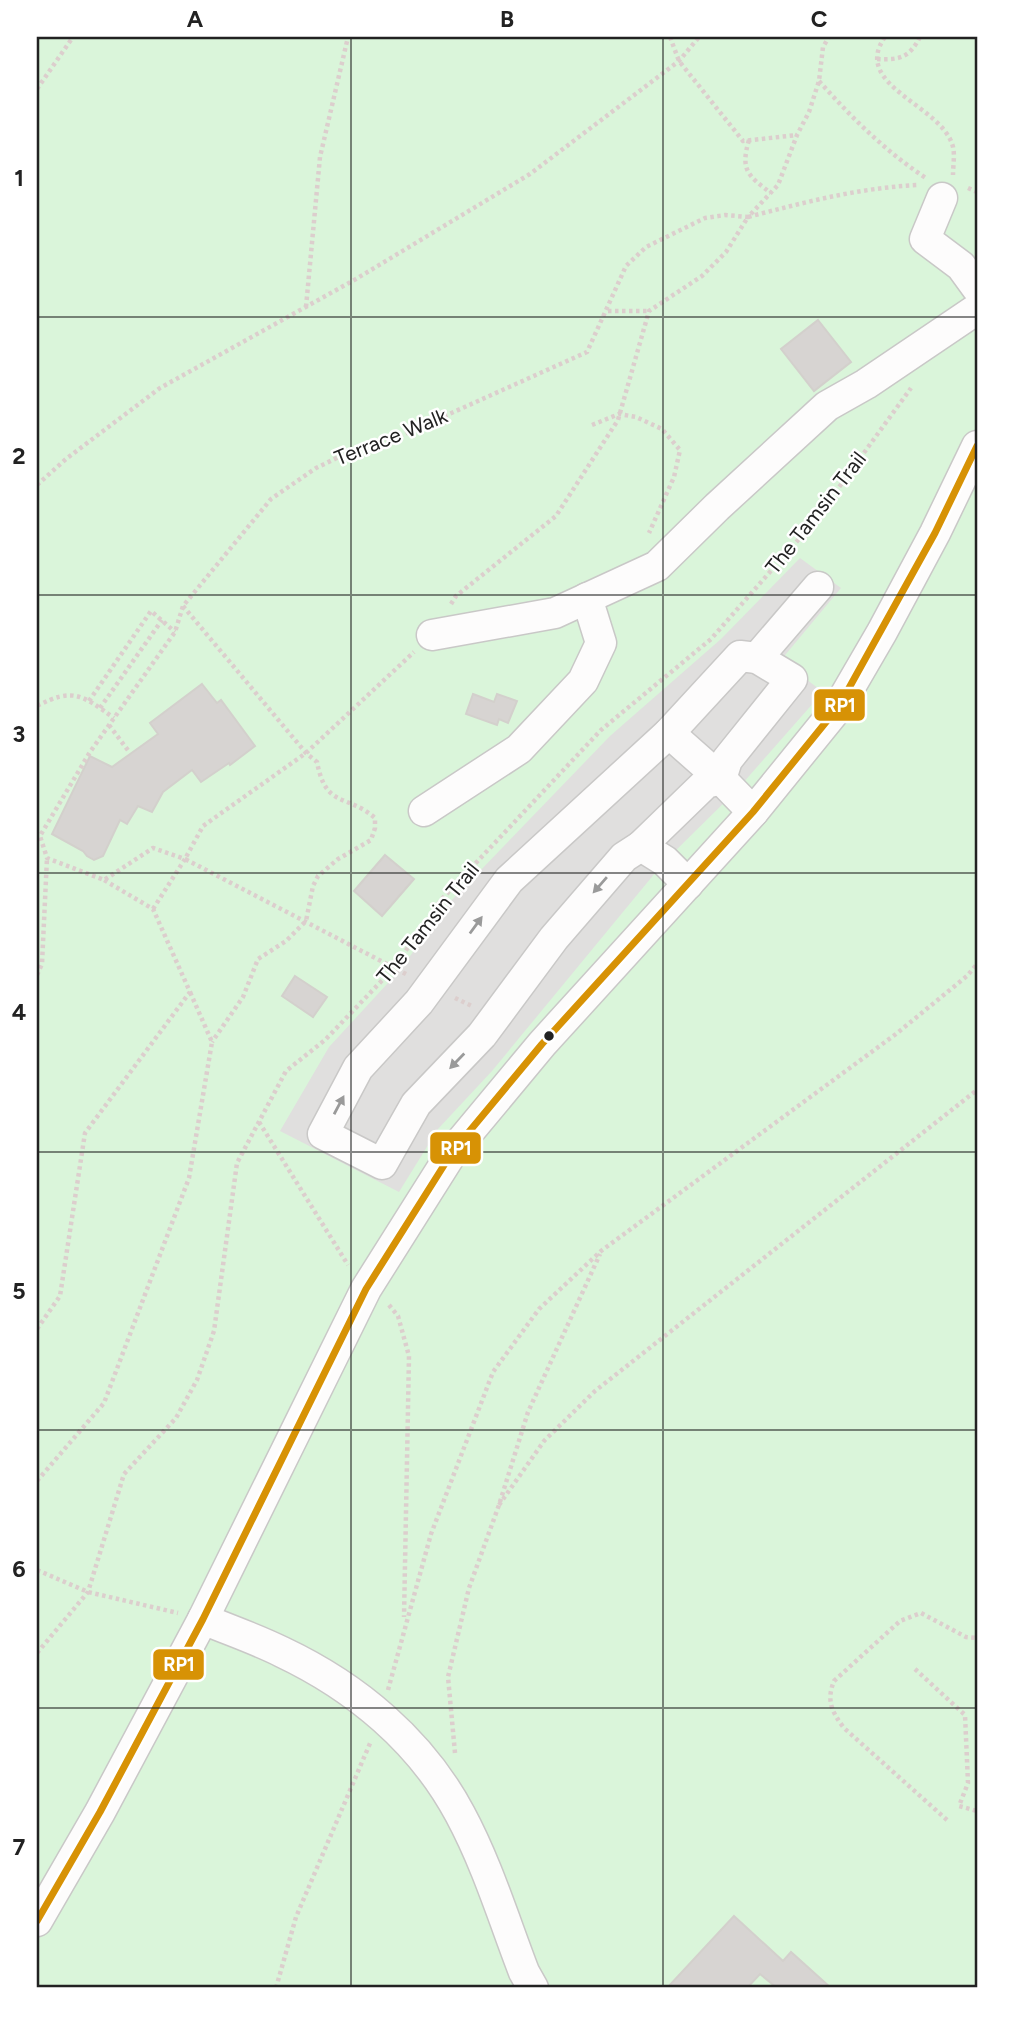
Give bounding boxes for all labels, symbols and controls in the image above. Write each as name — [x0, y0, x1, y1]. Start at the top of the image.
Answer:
text: A — [187, 5, 204, 33]
text: B — [500, 5, 514, 33]
text: C — [811, 5, 828, 33]
text: 1 — [14, 164, 24, 192]
street label: Terrace Walk — [331, 402, 452, 471]
text: 2 — [12, 442, 26, 470]
street label: The Tamsin Trail — [760, 447, 871, 579]
line badge: RP1 — [813, 688, 866, 722]
text: RP1 — [824, 694, 856, 717]
text: 3 — [13, 720, 25, 748]
street label: The Tamsin Trail — [371, 857, 484, 988]
one-way arrow — [593, 876, 608, 893]
one-way arrow — [469, 916, 484, 934]
text: 4 — [12, 998, 26, 1026]
unlabelled marker — [542, 1029, 556, 1043]
one-way arrow — [449, 1052, 465, 1069]
one-way arrow — [332, 1094, 344, 1114]
line badge: RP1 — [429, 1131, 482, 1165]
text: RP1 — [440, 1137, 472, 1160]
text: 5 — [12, 1277, 26, 1305]
text: 6 — [12, 1555, 26, 1583]
line badge: RP1 — [152, 1648, 205, 1681]
text: RP1 — [163, 1653, 195, 1676]
text: 7 — [13, 1833, 26, 1861]

